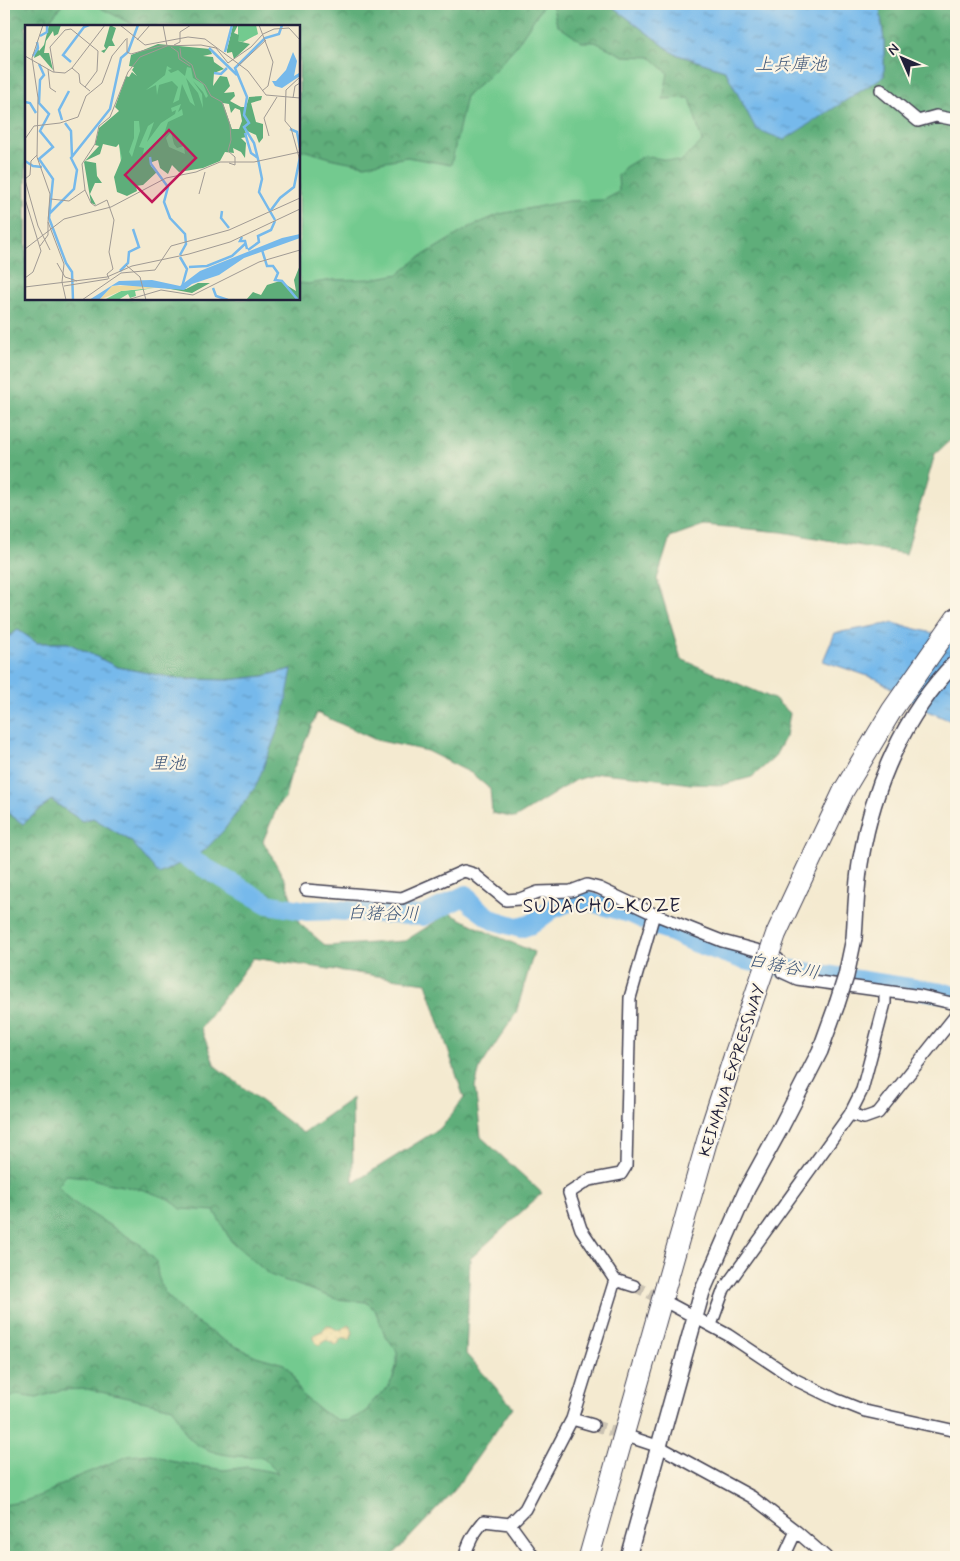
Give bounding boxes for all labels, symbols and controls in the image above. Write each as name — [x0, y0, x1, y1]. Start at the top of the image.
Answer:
inset map — [25, 25, 300, 300]
north arrow — [878, 32, 928, 82]
text: N — [884, 40, 903, 59]
water label: 上兵庫池 — [755, 53, 828, 77]
water label: 里池 — [150, 752, 187, 776]
district label: SUDACHO-KOZE — [523, 894, 681, 919]
water label: 白猪谷川 — [347, 901, 419, 927]
water label: 白猪谷川 — [746, 948, 821, 986]
street label: KEINAWA EXPRESSWAY — [695, 982, 770, 1159]

